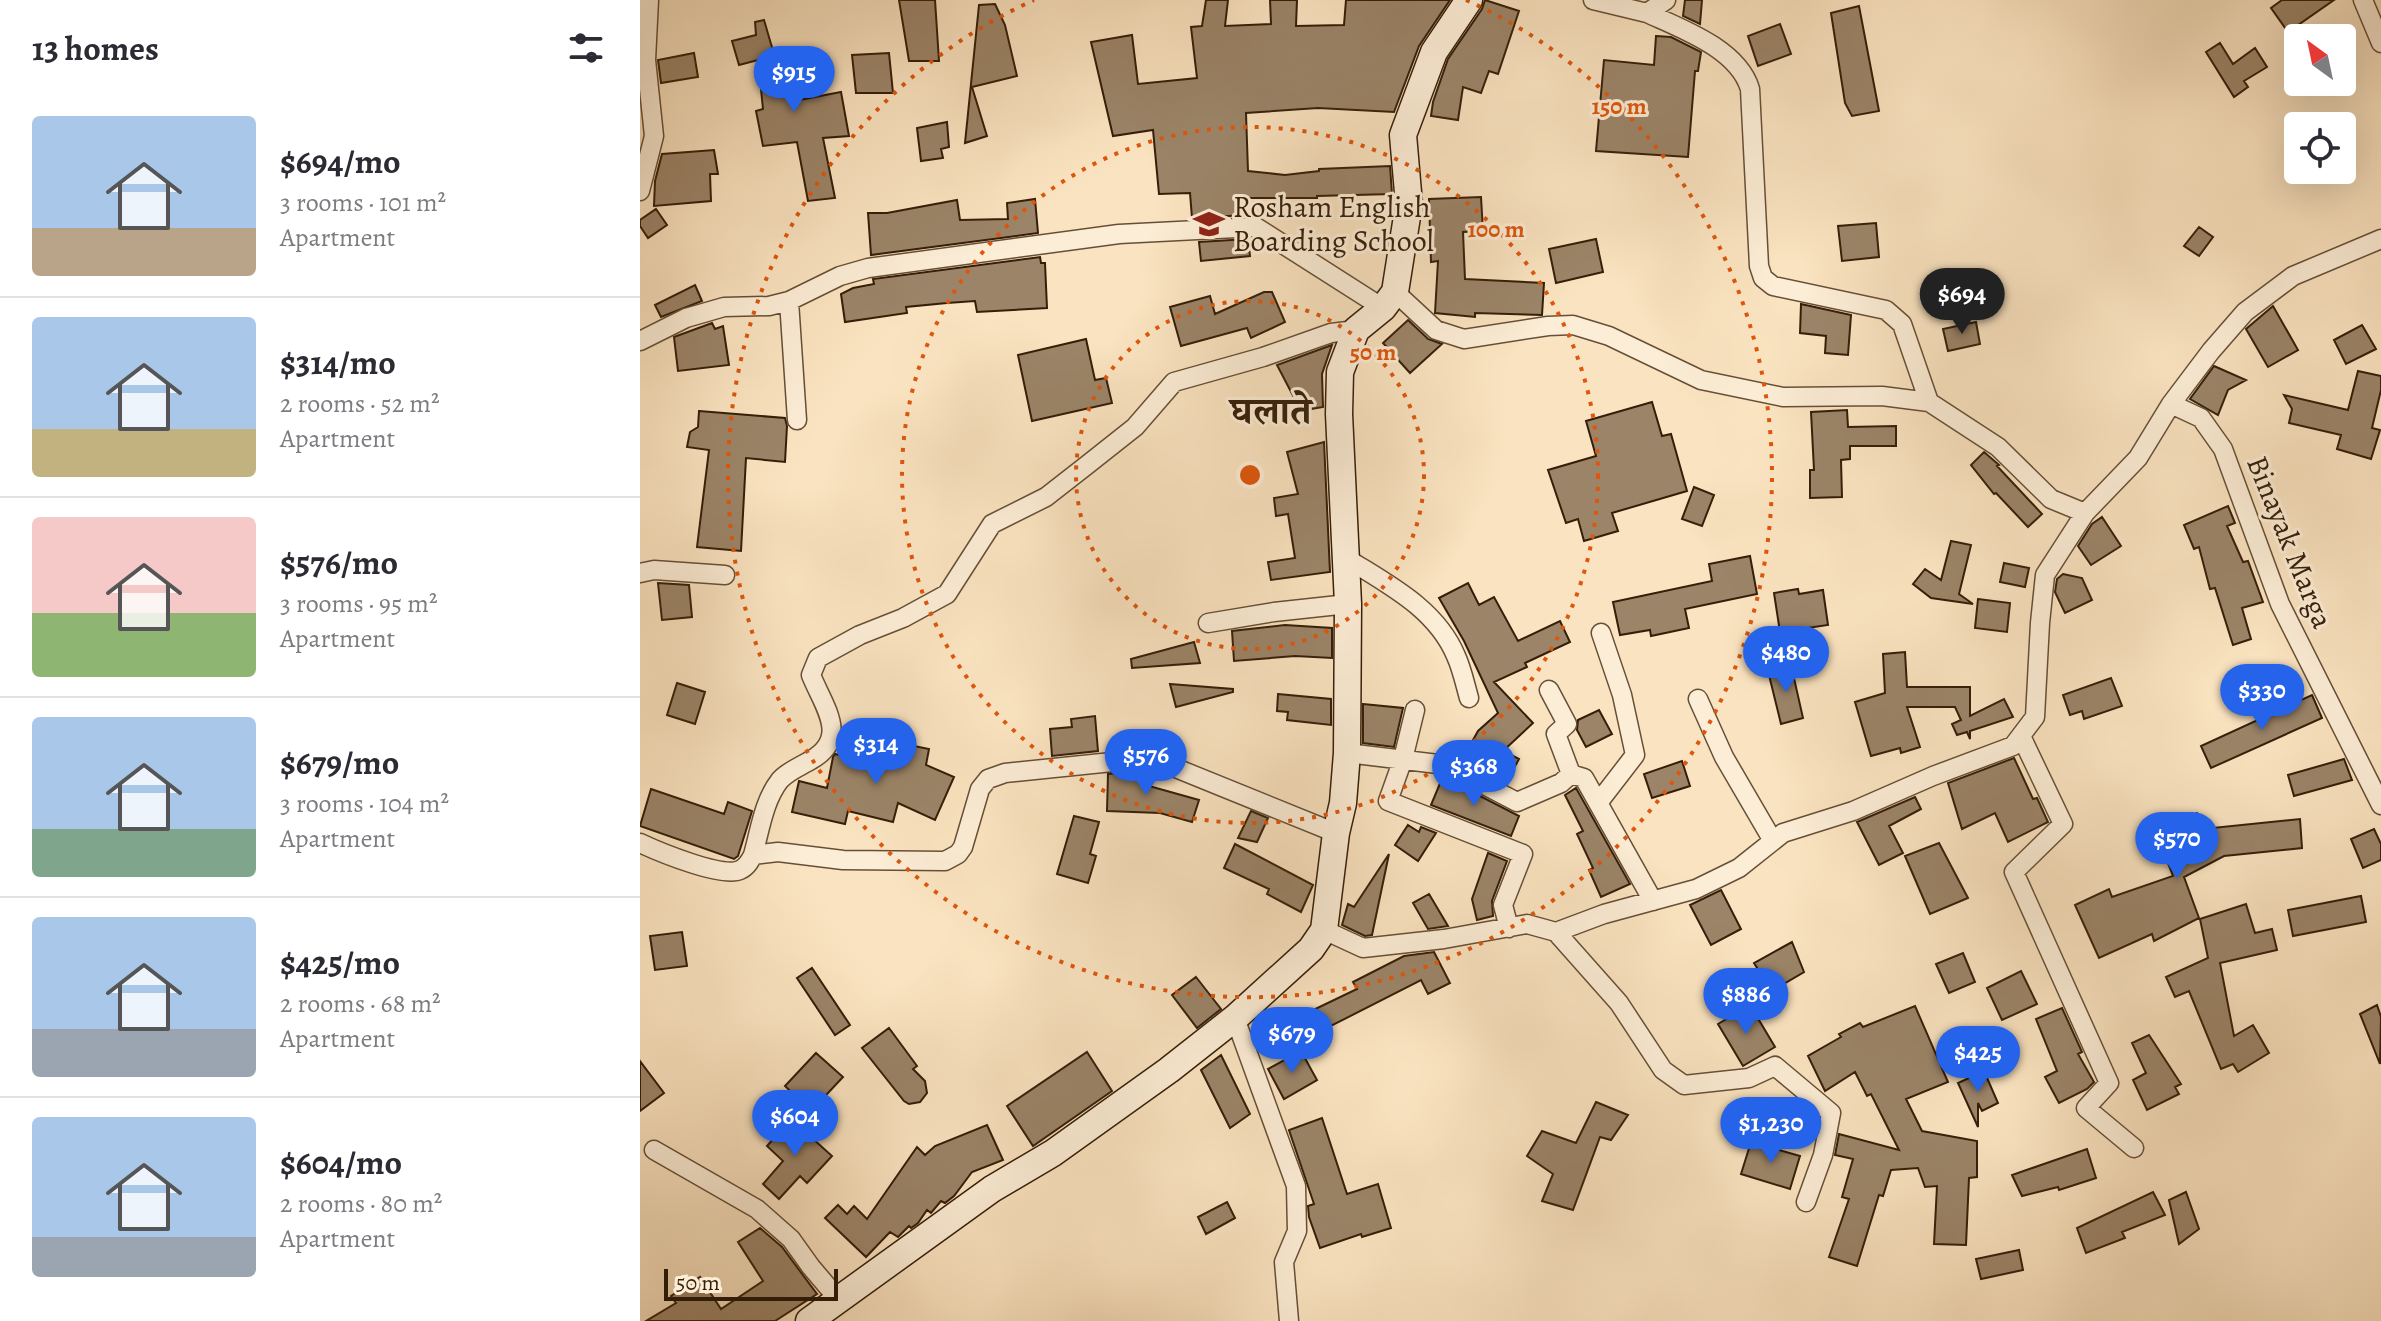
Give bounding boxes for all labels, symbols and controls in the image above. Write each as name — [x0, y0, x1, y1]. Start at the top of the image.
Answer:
north arrow — [2284, 24, 2356, 96]
map controls — [2284, 24, 2356, 184]
text: 13 homes — [32, 25, 159, 72]
icon: filters — [564, 26, 608, 70]
pin: $915 — [747, 46, 841, 114]
text: $915 — [772, 54, 816, 89]
text: 150 m — [1591, 90, 1647, 122]
button: locate — [2284, 112, 2356, 184]
text: $694/mo — [280, 138, 401, 185]
icon: home — [96, 148, 192, 244]
text: 3 rooms · 101 m² — [280, 185, 446, 220]
place label: Rosham English Boarding School — [1233, 187, 1434, 261]
school or university icon: Rosham English Boarding School — [1192, 207, 1226, 241]
text: 100 m — [1467, 213, 1525, 245]
text: Apartment — [280, 220, 395, 255]
pin: $694 — [1915, 268, 2009, 336]
text: $694 — [1938, 276, 1986, 311]
text: 50 m — [1350, 336, 1396, 368]
text: $314/mo — [280, 339, 396, 386]
icon: home — [96, 349, 192, 445]
district label: घलाते — [1228, 385, 1314, 437]
text: 2 rooms · 52 m² — [280, 386, 439, 421]
text: Apartment — [280, 421, 395, 456]
street label: Binayak Marga — [2237, 450, 2343, 634]
centre of rings — [1236, 461, 1264, 489]
text: $576/mo — [280, 539, 398, 586]
icon: home — [96, 549, 192, 645]
text: 3 rooms · 95 m² — [280, 586, 437, 621]
text: Apartment — [280, 621, 395, 656]
pin: $480 — [1739, 626, 1833, 694]
text: $480 — [1761, 634, 1811, 669]
pin: $330 — [2215, 664, 2309, 732]
text: $330 — [2238, 672, 2286, 707]
pin: $314 — [829, 718, 923, 786]
text: $314 — [854, 726, 898, 761]
pin: $576 — [1099, 729, 1193, 797]
text: $576 — [1123, 737, 1169, 772]
text: $679/mo — [280, 739, 399, 786]
pin: $368 — [1427, 740, 1521, 808]
text: $368 — [1450, 748, 1498, 783]
icon: home — [96, 749, 192, 845]
text: 3 rooms · 104 m² — [280, 786, 449, 821]
pin: $570 — [2130, 812, 2224, 880]
text: $570 — [2153, 820, 2201, 855]
text: Apartment — [280, 821, 395, 856]
text: $425/mo — [280, 939, 400, 986]
icon: home — [96, 949, 192, 1045]
pin: $886 — [1699, 968, 1793, 1036]
text: $886 — [1721, 976, 1771, 1011]
text: 2 rooms · 68 m² — [280, 986, 441, 1021]
pin: $679 — [1245, 1007, 1339, 1075]
text: $679 — [1268, 1015, 1316, 1050]
text: Apartment — [280, 1021, 395, 1056]
pin: $425 — [1931, 1026, 2025, 1094]
text: $425 — [1954, 1034, 2002, 1069]
pin: $604 — [748, 1090, 842, 1158]
pin: $1,230 — [1706, 1097, 1836, 1165]
text: $604 — [770, 1098, 820, 1133]
text: $1,230 — [1738, 1105, 1804, 1140]
text: $604/mo — [280, 1139, 402, 1186]
icon: home — [96, 1149, 192, 1245]
text: 2 rooms · 80 m² — [280, 1186, 442, 1221]
text: Apartment — [280, 1221, 395, 1256]
scale bar — [664, 1265, 838, 1301]
text: 50 m — [676, 1268, 720, 1298]

